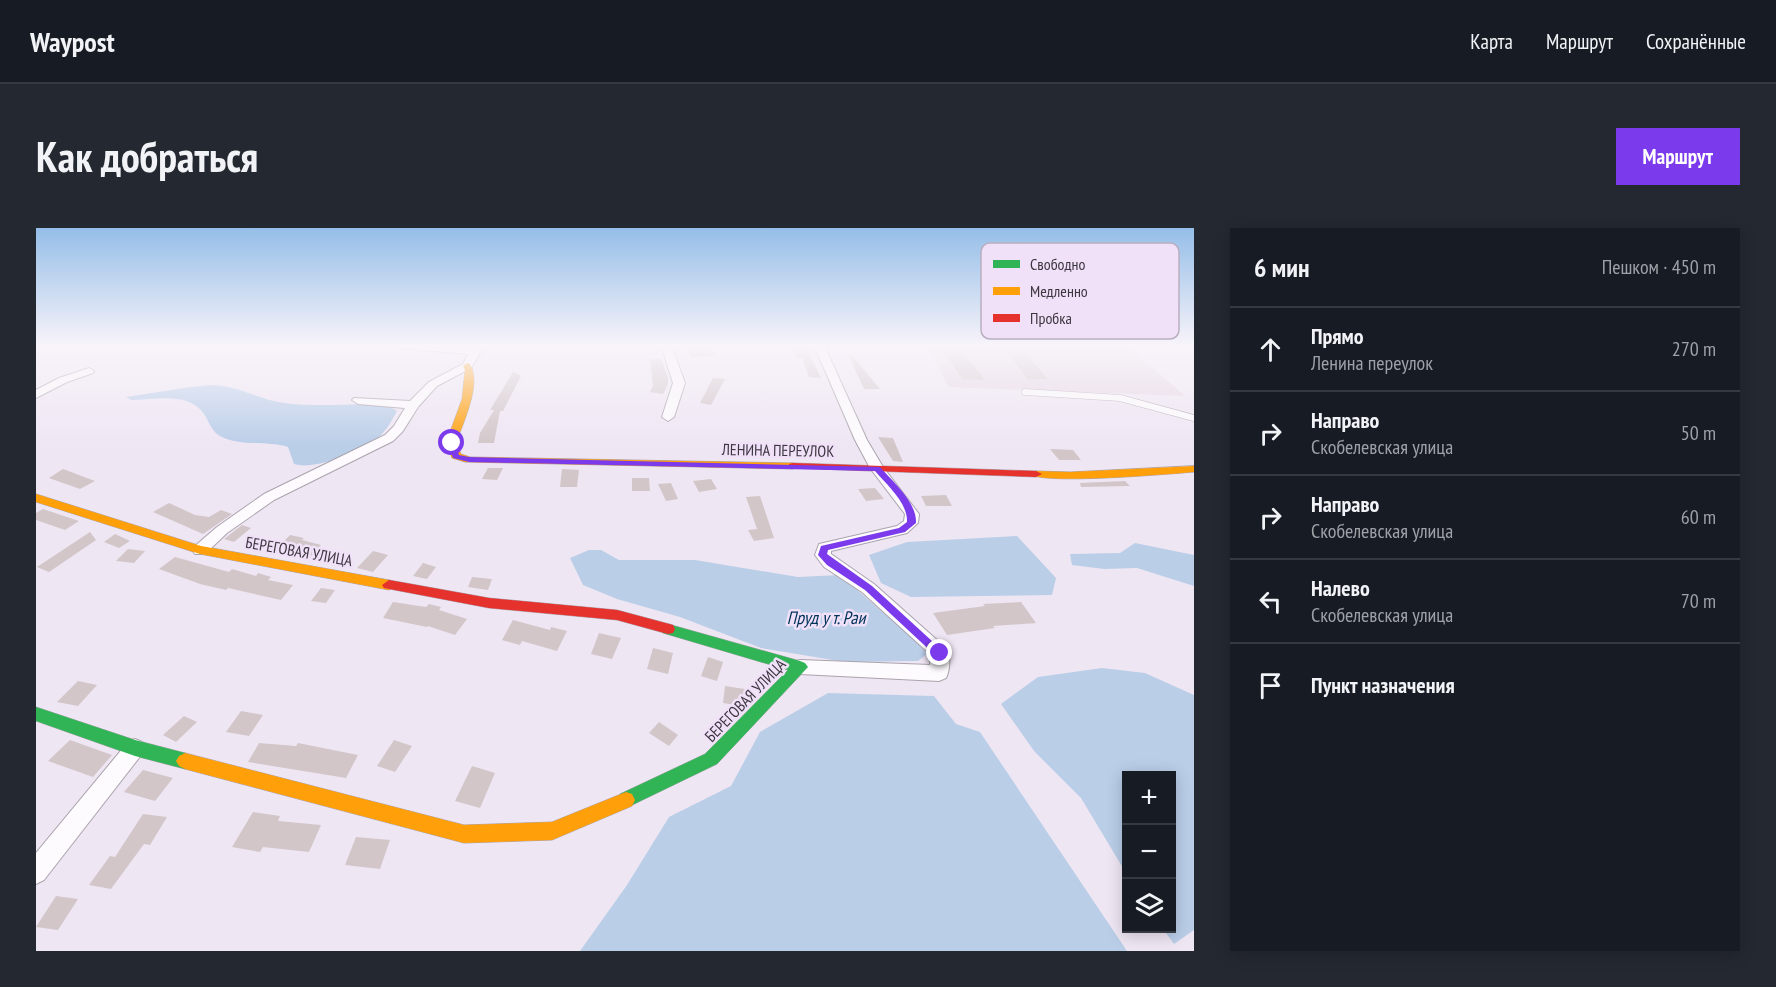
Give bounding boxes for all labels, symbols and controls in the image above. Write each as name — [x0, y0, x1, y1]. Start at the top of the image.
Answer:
text: Waypost — [30, 23, 115, 60]
text: Карта — [1470, 28, 1513, 55]
text: Маршрут — [1546, 28, 1613, 55]
text: Сохранённые — [1646, 28, 1746, 55]
button: Маршрут — [1616, 128, 1740, 185]
text: Как добраться — [36, 129, 258, 184]
legend — [981, 243, 1179, 339]
text: 6 мин — [1254, 251, 1309, 284]
text: Свободно — [1030, 254, 1085, 274]
text: Пешком · 450 m — [1602, 254, 1716, 280]
text: Медленно — [1030, 281, 1088, 301]
text: Пробка — [1030, 308, 1072, 328]
text: Прямо — [1311, 322, 1364, 350]
icon: ahead — [1254, 333, 1287, 366]
text: 270 m — [1672, 336, 1716, 362]
text: Ленина переулок — [1311, 350, 1433, 376]
text: Направо — [1311, 406, 1379, 434]
icon: right — [1254, 417, 1287, 450]
text: 50 m — [1681, 420, 1716, 446]
route start — [438, 429, 464, 455]
text: Скобелевская улица — [1311, 434, 1453, 460]
street label: ЛЕНИНА ПЕРЕУЛОК — [721, 439, 834, 461]
text: Направо — [1311, 490, 1379, 518]
icon: right — [1254, 501, 1287, 534]
text: 60 m — [1681, 504, 1716, 530]
text: Скобелевская улица — [1311, 518, 1453, 544]
street label: БЕРЕГОВАЯ УЛИЦА — [244, 532, 354, 570]
text: Налево — [1311, 574, 1370, 602]
icon: left — [1254, 585, 1287, 618]
text: 70 m — [1681, 588, 1716, 614]
text: Скобелевская улица — [1311, 602, 1453, 628]
water label: Пруд у т. Раи — [787, 606, 867, 629]
route end — [926, 639, 952, 665]
street label: БЕРЕГОВАЯ УЛИЦА — [700, 654, 790, 746]
icon: arrive — [1254, 669, 1287, 702]
text: Пункт назначения — [1311, 671, 1455, 699]
map controls — [1122, 771, 1176, 933]
button: + — [1122, 771, 1176, 825]
button: − — [1122, 825, 1176, 879]
button: layers — [1122, 879, 1176, 933]

